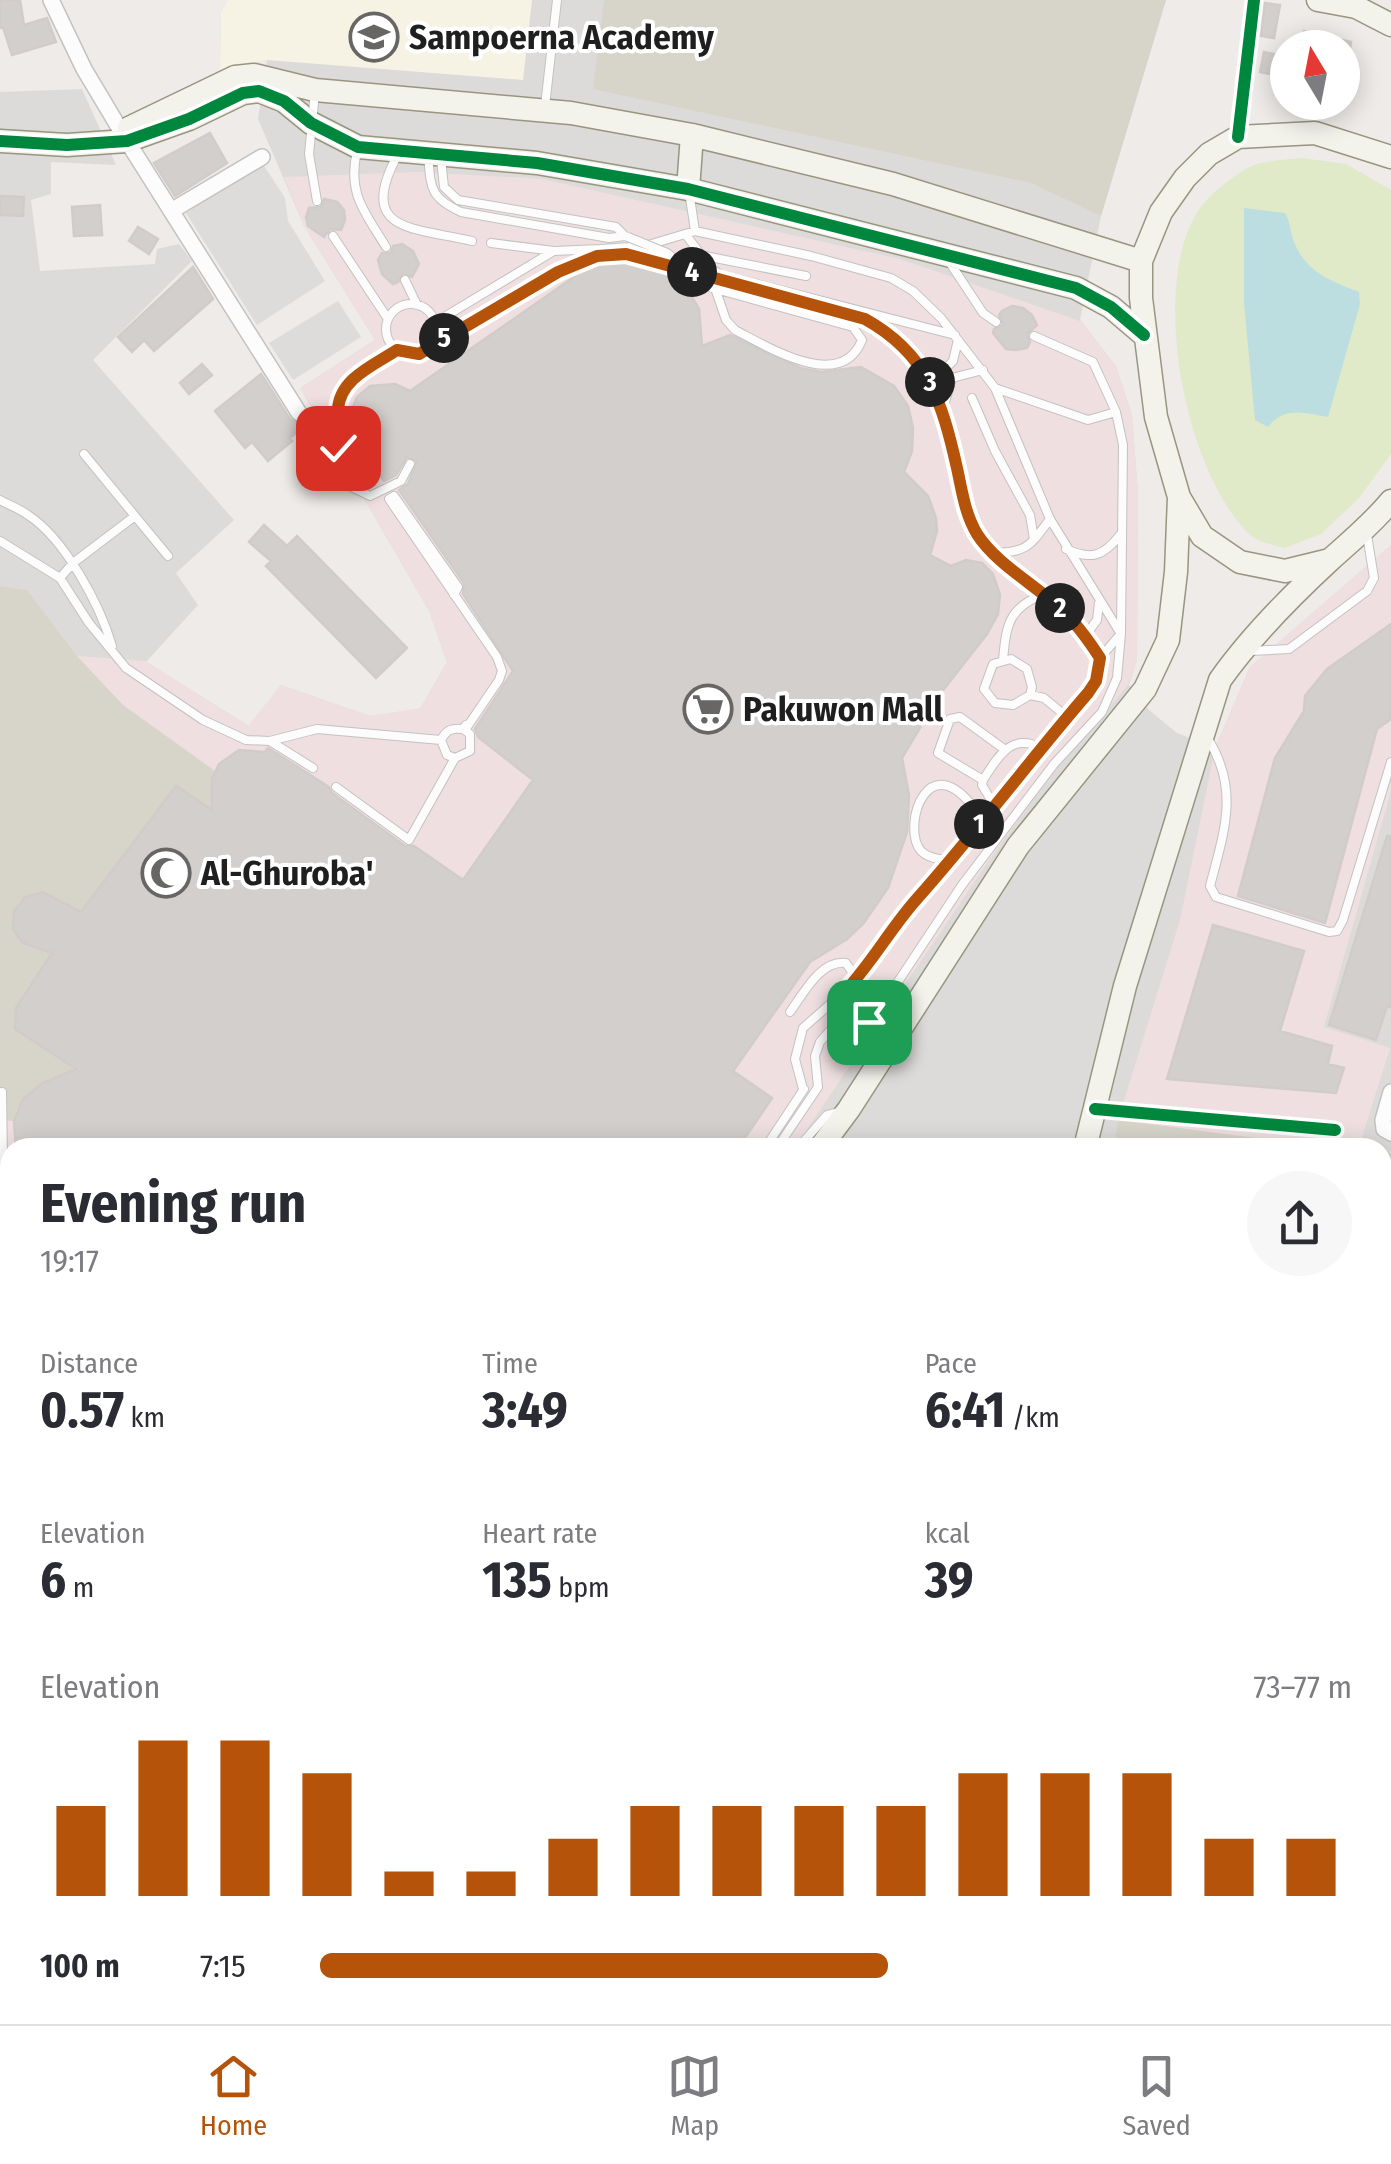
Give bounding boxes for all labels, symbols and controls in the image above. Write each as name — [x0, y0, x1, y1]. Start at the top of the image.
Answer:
school or university icon: Sampoerna Academy — [348, 11, 400, 63]
place label: Sampoerna Academy — [409, 16, 714, 58]
north arrow — [1270, 30, 1360, 120]
map controls — [1270, 30, 1360, 120]
pin: 4 — [667, 247, 717, 297]
text: 4 — [685, 255, 699, 288]
pin: 5 — [419, 313, 469, 363]
text: 5 — [437, 321, 451, 354]
pin: 3 — [905, 357, 955, 407]
text: 3 — [923, 365, 937, 398]
pin — [296, 406, 381, 491]
icon: check — [311, 421, 366, 476]
pin: 2 — [1035, 583, 1085, 633]
text: 2 — [1054, 591, 1066, 624]
supermarket icon: Pakuwon Mall — [682, 683, 734, 735]
place label: Pakuwon Mall — [743, 688, 944, 730]
pin: 1 — [954, 799, 1004, 849]
text: 1 — [973, 807, 985, 840]
mosque icon: Al-Ghuroba' — [140, 847, 192, 899]
place label: Al-Ghuroba' — [200, 852, 374, 894]
pin — [827, 980, 912, 1065]
icon: arrive — [842, 995, 897, 1050]
text: Evening run — [40, 1171, 306, 1237]
button: share — [1247, 1171, 1352, 1276]
text: 19:17 — [40, 1242, 99, 1280]
text: Distance — [40, 1347, 138, 1380]
text: Time — [482, 1347, 538, 1380]
text: Pace — [925, 1347, 977, 1380]
text: 0.57 — [40, 1380, 124, 1440]
text: 3:49 — [482, 1380, 568, 1440]
text: 6:41 — [925, 1380, 1006, 1440]
text: km — [124, 1401, 165, 1434]
text: /km — [1006, 1401, 1060, 1434]
text: Elevation — [40, 1517, 145, 1550]
text: Heart rate — [482, 1517, 597, 1550]
text: kcal — [925, 1517, 970, 1550]
text: 6 — [40, 1550, 66, 1610]
text: 135 — [482, 1550, 552, 1610]
text: 39 — [925, 1550, 974, 1610]
text: m — [66, 1571, 94, 1604]
text: bpm — [552, 1571, 610, 1604]
text: Elevation — [40, 1668, 160, 1706]
text: 73–77 m — [1253, 1668, 1352, 1706]
text: 100 m — [40, 1947, 120, 1985]
text: 7:15 — [200, 1947, 246, 1985]
tab: Home — [200, 2049, 267, 2142]
tab: Map — [667, 2049, 722, 2142]
tab: Saved — [1122, 2049, 1191, 2142]

